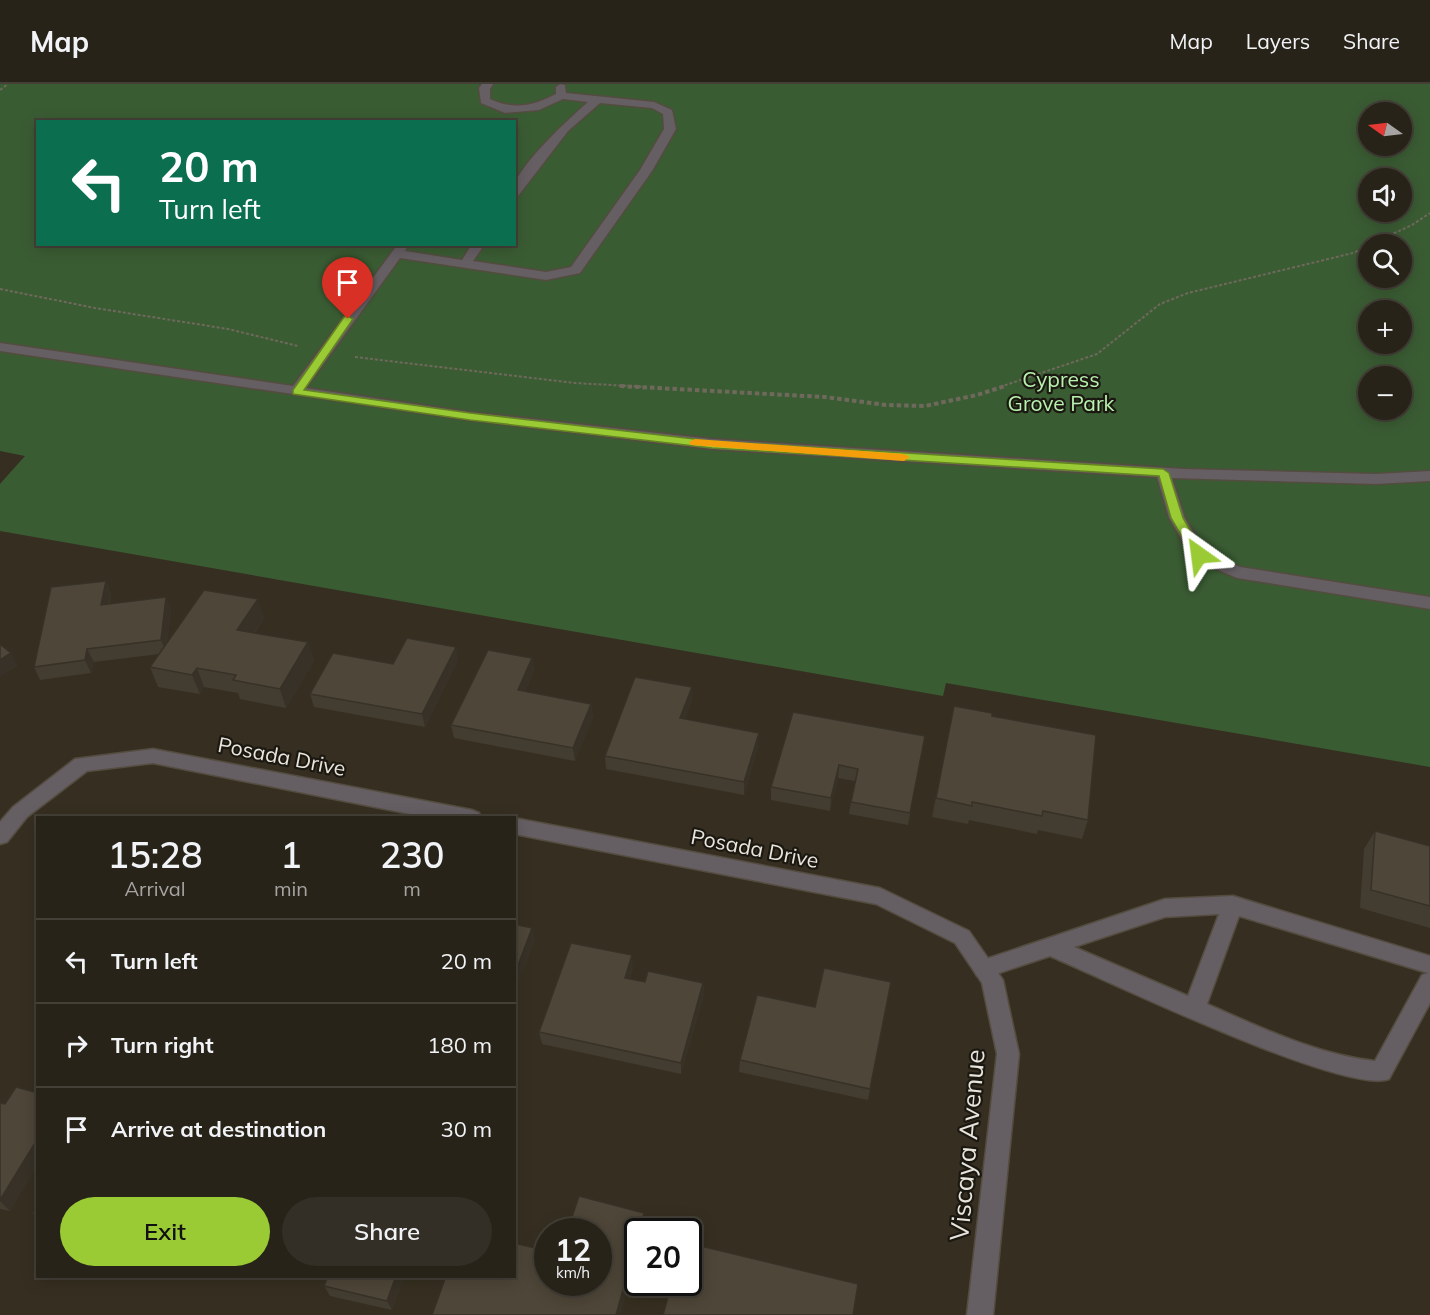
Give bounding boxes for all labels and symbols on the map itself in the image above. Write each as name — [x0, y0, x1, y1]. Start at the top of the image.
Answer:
north arrow — [1358, 102, 1412, 156]
pin — [322, 257, 373, 319]
park label: Cypress Grove Park — [1008, 366, 1115, 416]
position arrow — [1167, 523, 1231, 587]
street label: Posada Drive — [216, 731, 348, 781]
street label: Posada Drive — [689, 823, 821, 873]
street label: Viscaya Avenue — [942, 1048, 992, 1242]
speed limit sign: 20 — [624, 1218, 702, 1296]

